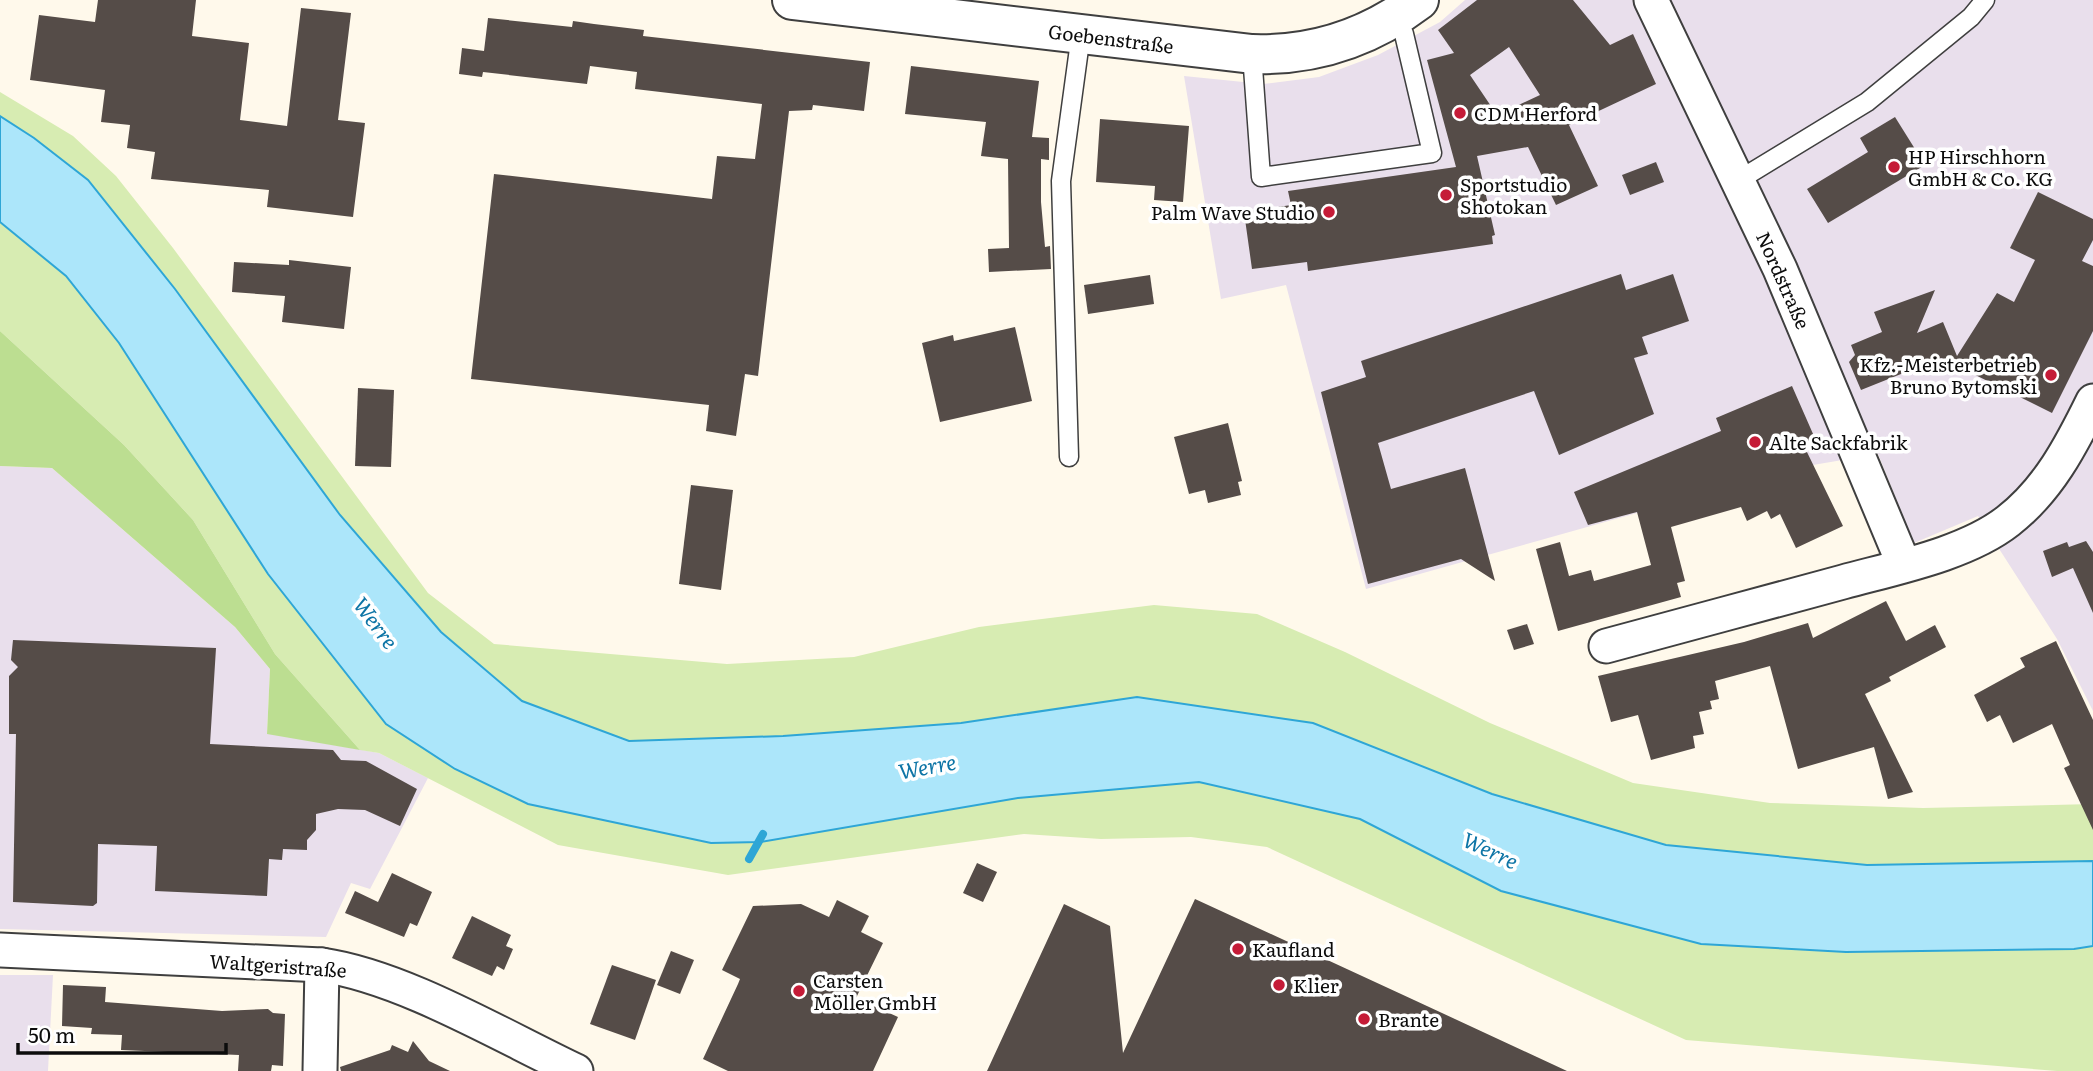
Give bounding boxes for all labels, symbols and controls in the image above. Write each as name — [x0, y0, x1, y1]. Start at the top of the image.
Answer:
street label: Goebenstraße — [1047, 16, 1175, 60]
place label: CDM Herford — [1474, 99, 1598, 127]
marker: CDM Herford — [1452, 105, 1468, 121]
place label: HP Hirschhorn GmbH & Co. KG — [1908, 142, 2053, 192]
marker: HP Hirschhorn GmbH & Co. KG — [1886, 159, 1902, 175]
place label: Sportstudio Shotokan — [1460, 170, 1567, 220]
marker: Sportstudio Shotokan — [1438, 187, 1454, 203]
place label: Palm Wave Studio — [1151, 198, 1315, 226]
marker: Palm Wave Studio — [1321, 204, 1337, 220]
street label: Nordstraße — [1750, 227, 1818, 333]
place label: Kfz.-Meisterbetrieb Bruno Bytomski — [1859, 350, 2037, 400]
marker: Kfz.-Meisterbetrieb Bruno Bytomski — [2043, 367, 2059, 383]
place label: Alte Sackfabrik — [1769, 428, 1908, 456]
marker: Alte Sackfabrik — [1747, 434, 1763, 450]
water label: Werre — [347, 589, 407, 655]
water label: Werre — [896, 745, 958, 785]
water label: Werre — [1458, 823, 1524, 875]
place label: Kaufland — [1252, 935, 1335, 963]
marker: Kaufland — [1230, 941, 1246, 957]
street label: Waltgeristraße — [208, 946, 348, 984]
place label: Carsten Möller GmbH — [813, 966, 937, 1016]
place label: Klier — [1293, 971, 1339, 999]
marker: Klier — [1271, 977, 1287, 993]
marker: Carsten Möller GmbH — [791, 983, 807, 999]
place label: Brante — [1378, 1005, 1439, 1033]
marker: Brante — [1356, 1011, 1372, 1027]
scale bar — [18, 1012, 226, 1056]
text: 50 m — [28, 1018, 75, 1049]

